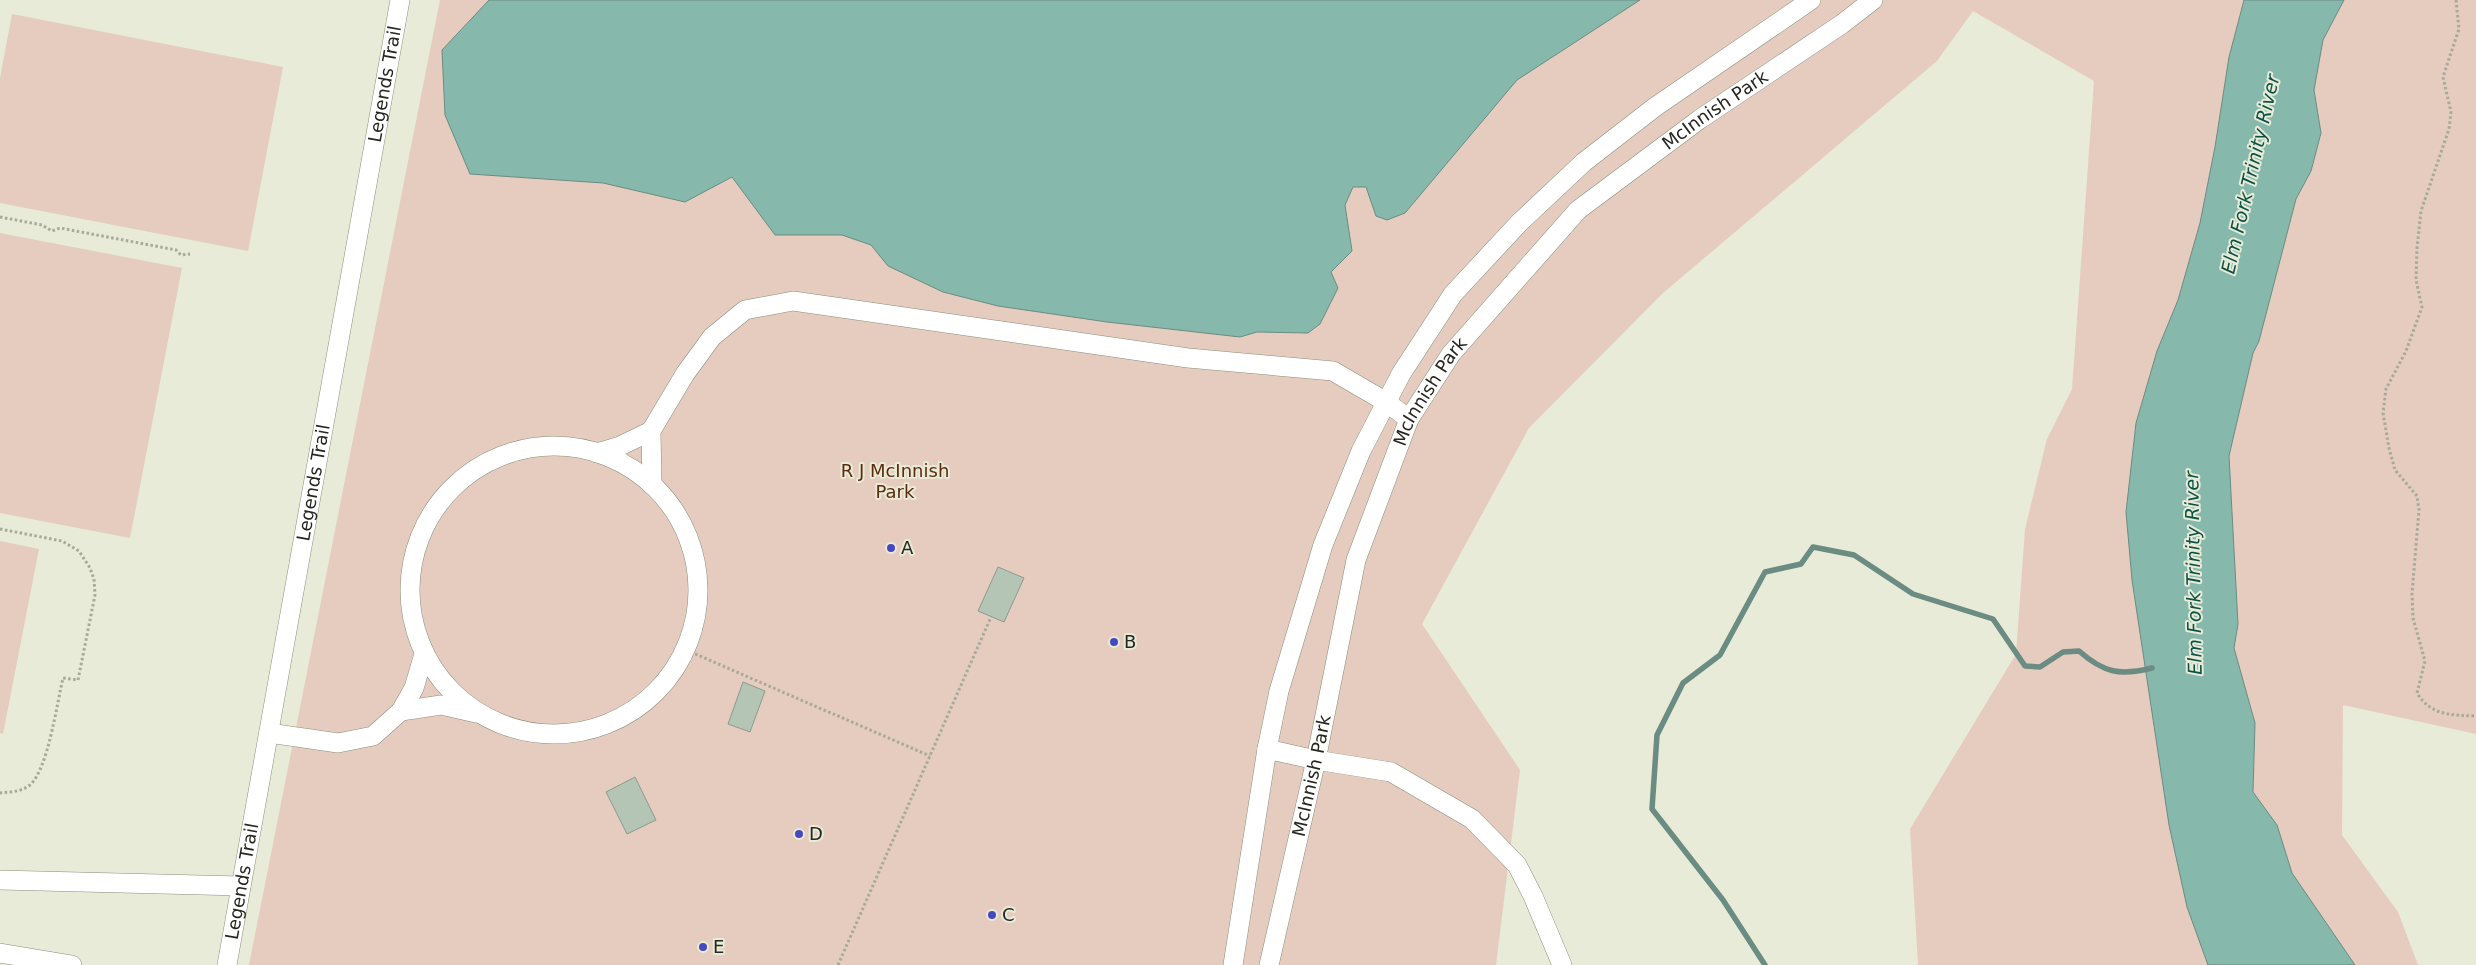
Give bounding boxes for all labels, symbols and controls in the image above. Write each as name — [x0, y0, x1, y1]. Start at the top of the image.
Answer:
street label: Legends Trail — [364, 24, 405, 144]
street label: McInnish Park — [1658, 65, 1772, 154]
water label: Elm Fork Trinity River — [2216, 71, 2284, 276]
street label: McInnish Park — [1389, 332, 1471, 449]
street label: Legends Trail — [292, 423, 334, 543]
park label: R J McInnish Park — [841, 460, 949, 502]
water label: Elm Fork Trinity River — [2180, 470, 2206, 675]
place label: A — [901, 537, 914, 558]
marker: A — [885, 542, 897, 554]
place label: B — [1124, 631, 1136, 652]
marker: B — [1108, 636, 1120, 648]
street label: McInnish Park — [1288, 712, 1335, 839]
street label: Legends Trail — [221, 821, 262, 941]
place label: D — [809, 823, 823, 844]
marker: D — [793, 828, 805, 840]
place label: C — [1002, 904, 1015, 925]
marker: C — [986, 909, 998, 921]
place label: E — [713, 936, 724, 957]
marker: E — [697, 941, 709, 953]

